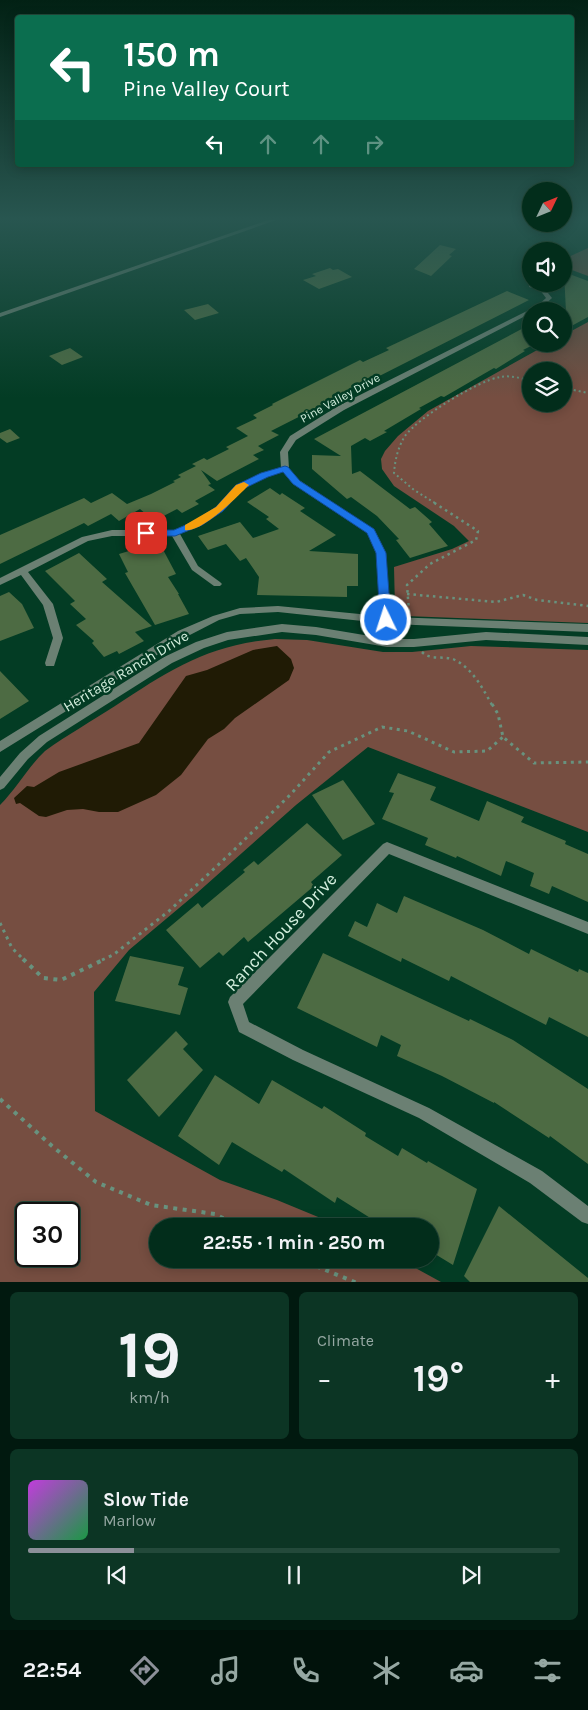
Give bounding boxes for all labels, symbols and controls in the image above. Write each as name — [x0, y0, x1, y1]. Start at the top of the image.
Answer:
text: 150 m — [123, 34, 220, 75]
icon: left — [40, 35, 105, 100]
text: Pine Valley Court — [123, 76, 289, 102]
icon: left — [201, 130, 229, 158]
icon: ahead — [254, 130, 282, 158]
icon: ahead — [307, 130, 335, 158]
icon: right — [360, 130, 388, 158]
north arrow — [522, 182, 572, 232]
map controls — [522, 182, 572, 412]
button: sound — [522, 242, 572, 292]
button: search — [522, 302, 572, 352]
button: layers — [522, 362, 572, 412]
street label: Pine Valley Drive — [298, 370, 382, 426]
pin — [125, 512, 167, 554]
icon: arrive — [132, 519, 160, 547]
position arrow — [359, 593, 411, 645]
street label: Heritage Ranch Drive — [60, 626, 192, 716]
street label: Ranch House Drive — [220, 868, 342, 996]
speed limit sign: 30 — [15, 1202, 80, 1267]
text: 22:55 · 1 min · 250 m — [203, 1232, 385, 1254]
text: 19 — [118, 1317, 181, 1393]
text: Climate — [317, 1331, 374, 1350]
text: 19° — [413, 1356, 464, 1401]
text: − — [317, 1362, 332, 1395]
text: + — [545, 1362, 560, 1395]
text: km/h — [129, 1388, 170, 1407]
text: Slow Tide — [103, 1489, 189, 1511]
text: Marlow — [103, 1511, 156, 1530]
icon: previous — [103, 1561, 131, 1589]
icon: pause — [280, 1561, 308, 1589]
icon: next — [457, 1561, 485, 1589]
icon: directions — [127, 1653, 162, 1688]
icon: music — [208, 1653, 243, 1688]
icon: phone — [288, 1653, 323, 1688]
icon: climate — [369, 1653, 404, 1688]
icon: car — [449, 1653, 484, 1688]
icon: filters — [530, 1653, 565, 1688]
text: 22:54 — [23, 1657, 81, 1683]

